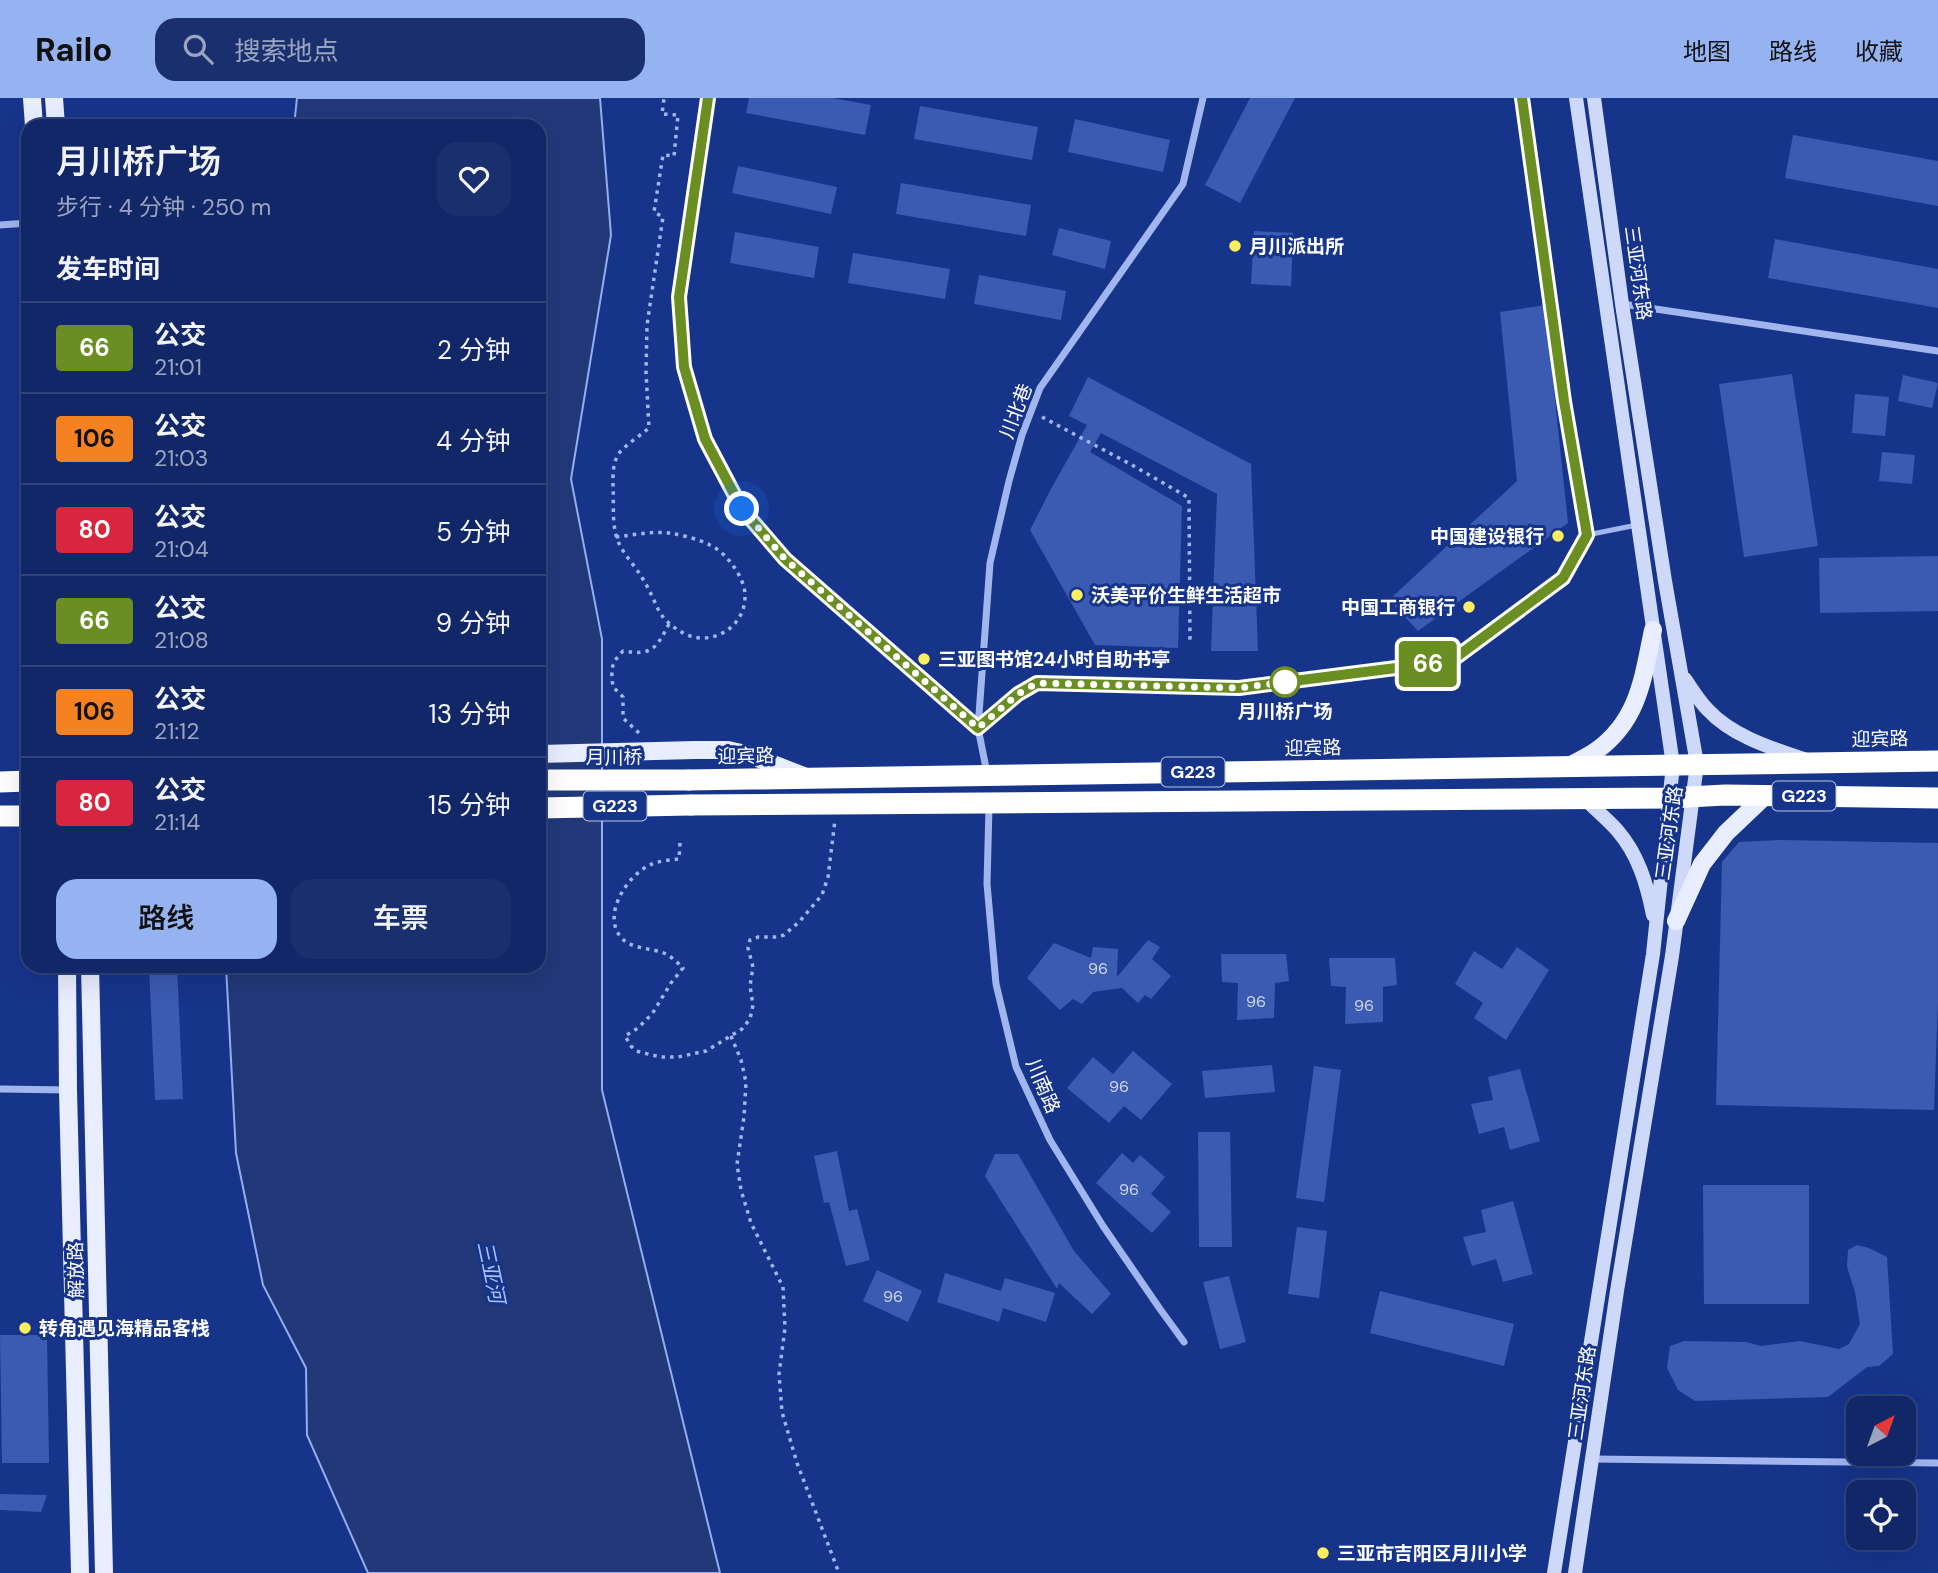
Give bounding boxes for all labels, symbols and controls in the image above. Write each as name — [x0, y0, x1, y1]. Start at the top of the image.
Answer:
search box — [155, 18, 645, 81]
text: Railo — [35, 28, 113, 71]
icon: search — [179, 30, 217, 68]
text: 搜索地点 — [235, 34, 339, 68]
text: 地图 — [1683, 36, 1731, 67]
text: 路线 — [1769, 36, 1817, 67]
text: 收藏 — [1855, 36, 1903, 67]
text: 月川桥广场 — [56, 140, 221, 183]
button: heart — [437, 142, 511, 216]
text: 步行 · 4 分钟 · 250 m — [56, 192, 271, 222]
street label: 三亚河东路 — [1619, 224, 1657, 322]
place label: 月川派出所 — [1249, 234, 1344, 259]
marker: 月川派出所 — [1227, 238, 1243, 254]
text: 发车时间 — [56, 252, 160, 286]
text: 公交 — [154, 318, 206, 352]
text: 66 — [79, 332, 110, 363]
text: 2 分钟 — [437, 333, 511, 367]
text: 21:01 — [154, 352, 202, 382]
street label: 川北巷 — [994, 380, 1038, 442]
text: 公交 — [154, 409, 206, 443]
text: 106 — [74, 423, 115, 454]
text: 4 分钟 — [436, 424, 511, 458]
text: 21:03 — [154, 443, 208, 473]
your location — [724, 491, 759, 526]
text: 公交 — [154, 500, 206, 534]
text: 80 — [78, 514, 111, 545]
text: 5 分钟 — [436, 515, 511, 549]
place label: 中国建设银行 — [1430, 524, 1544, 549]
marker: 中国建设银行 — [1550, 528, 1566, 544]
text: 21:04 — [154, 534, 209, 564]
place label: 沃美平价生鲜生活超市 — [1091, 583, 1281, 608]
marker: 沃美平价生鲜生活超市 — [1069, 587, 1085, 603]
text: 公交 — [154, 591, 206, 625]
place label: 中国工商银行 — [1341, 595, 1455, 620]
marker: 中国工商银行 — [1461, 599, 1477, 615]
text: 66 — [79, 605, 110, 636]
text: 9 分钟 — [436, 606, 511, 640]
text: 21:08 — [154, 625, 209, 655]
line badge: 66 — [1396, 641, 1460, 687]
place label: 三亚图书馆24小时自助书亭 — [938, 647, 1170, 672]
text: 66 — [1413, 648, 1443, 679]
marker: 三亚图书馆24小时自助书亭 — [916, 651, 932, 667]
marker: 月川桥广场 — [1270, 667, 1300, 697]
text: 公交 — [154, 682, 206, 716]
text: 106 — [74, 696, 115, 727]
text: 13 分钟 — [429, 697, 511, 731]
place label: 月川桥广场 — [1237, 699, 1333, 724]
text: 21:12 — [154, 716, 200, 746]
street label: 迎宾路 — [1851, 726, 1909, 752]
street label: 迎宾路 — [1284, 735, 1342, 761]
street label: 迎宾路 — [717, 743, 775, 769]
street label: 月川桥 — [585, 745, 643, 770]
road number: G223 — [1162, 758, 1224, 786]
text: 公交 — [154, 773, 206, 807]
road number: G223 — [1772, 782, 1836, 810]
street label: 三亚河东路 — [1650, 784, 1688, 882]
text: 80 — [78, 787, 111, 818]
text: 15 分钟 — [428, 788, 511, 822]
road number: G223 — [584, 792, 646, 820]
text: 21:14 — [154, 807, 200, 837]
button: 路线 — [56, 879, 277, 959]
button: 车票 — [291, 879, 511, 959]
house number: 96 — [1088, 958, 1108, 979]
house number: 96 — [1246, 991, 1266, 1012]
house number: 96 — [1354, 995, 1374, 1016]
street label: 川南路 — [1020, 1055, 1066, 1117]
house number: 96 — [1109, 1076, 1129, 1097]
house number: 96 — [1119, 1179, 1139, 1200]
water label: 三亚河 — [471, 1238, 512, 1310]
street label: 解放路 — [63, 1241, 89, 1299]
house number: 96 — [883, 1286, 903, 1307]
place label: 转角遇见海精品客栈 — [39, 1316, 210, 1341]
marker: 转角遇见海精品客栈 — [17, 1320, 33, 1336]
street label: 三亚河东路 — [1563, 1344, 1601, 1442]
north arrow — [1846, 1396, 1916, 1466]
map controls — [1846, 1396, 1916, 1550]
button: locate — [1846, 1480, 1916, 1550]
place label: 三亚市吉阳区月川小学 — [1337, 1541, 1527, 1566]
marker: 三亚市吉阳区月川小学 — [1315, 1545, 1331, 1561]

